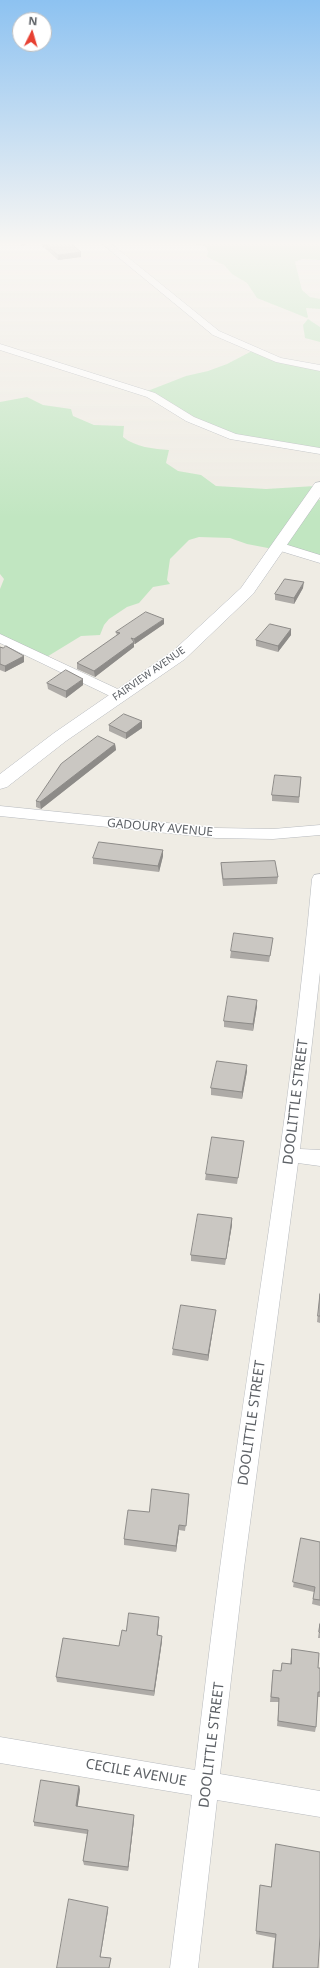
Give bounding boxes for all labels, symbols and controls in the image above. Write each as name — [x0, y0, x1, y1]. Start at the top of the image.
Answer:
north arrow — [12, 12, 52, 52]
text: N — [28, 13, 38, 28]
street label: FAIRVIEW AVENUE — [110, 644, 188, 704]
street label: GADOURY AVENUE — [106, 816, 214, 840]
street label: DOOLITTLE STREET — [280, 1038, 312, 1166]
street label: DOOLITTLE STREET — [235, 1359, 269, 1487]
street label: DOOLITTLE STREET — [196, 1681, 228, 1809]
street label: CECILE AVENUE — [84, 1756, 188, 1790]

